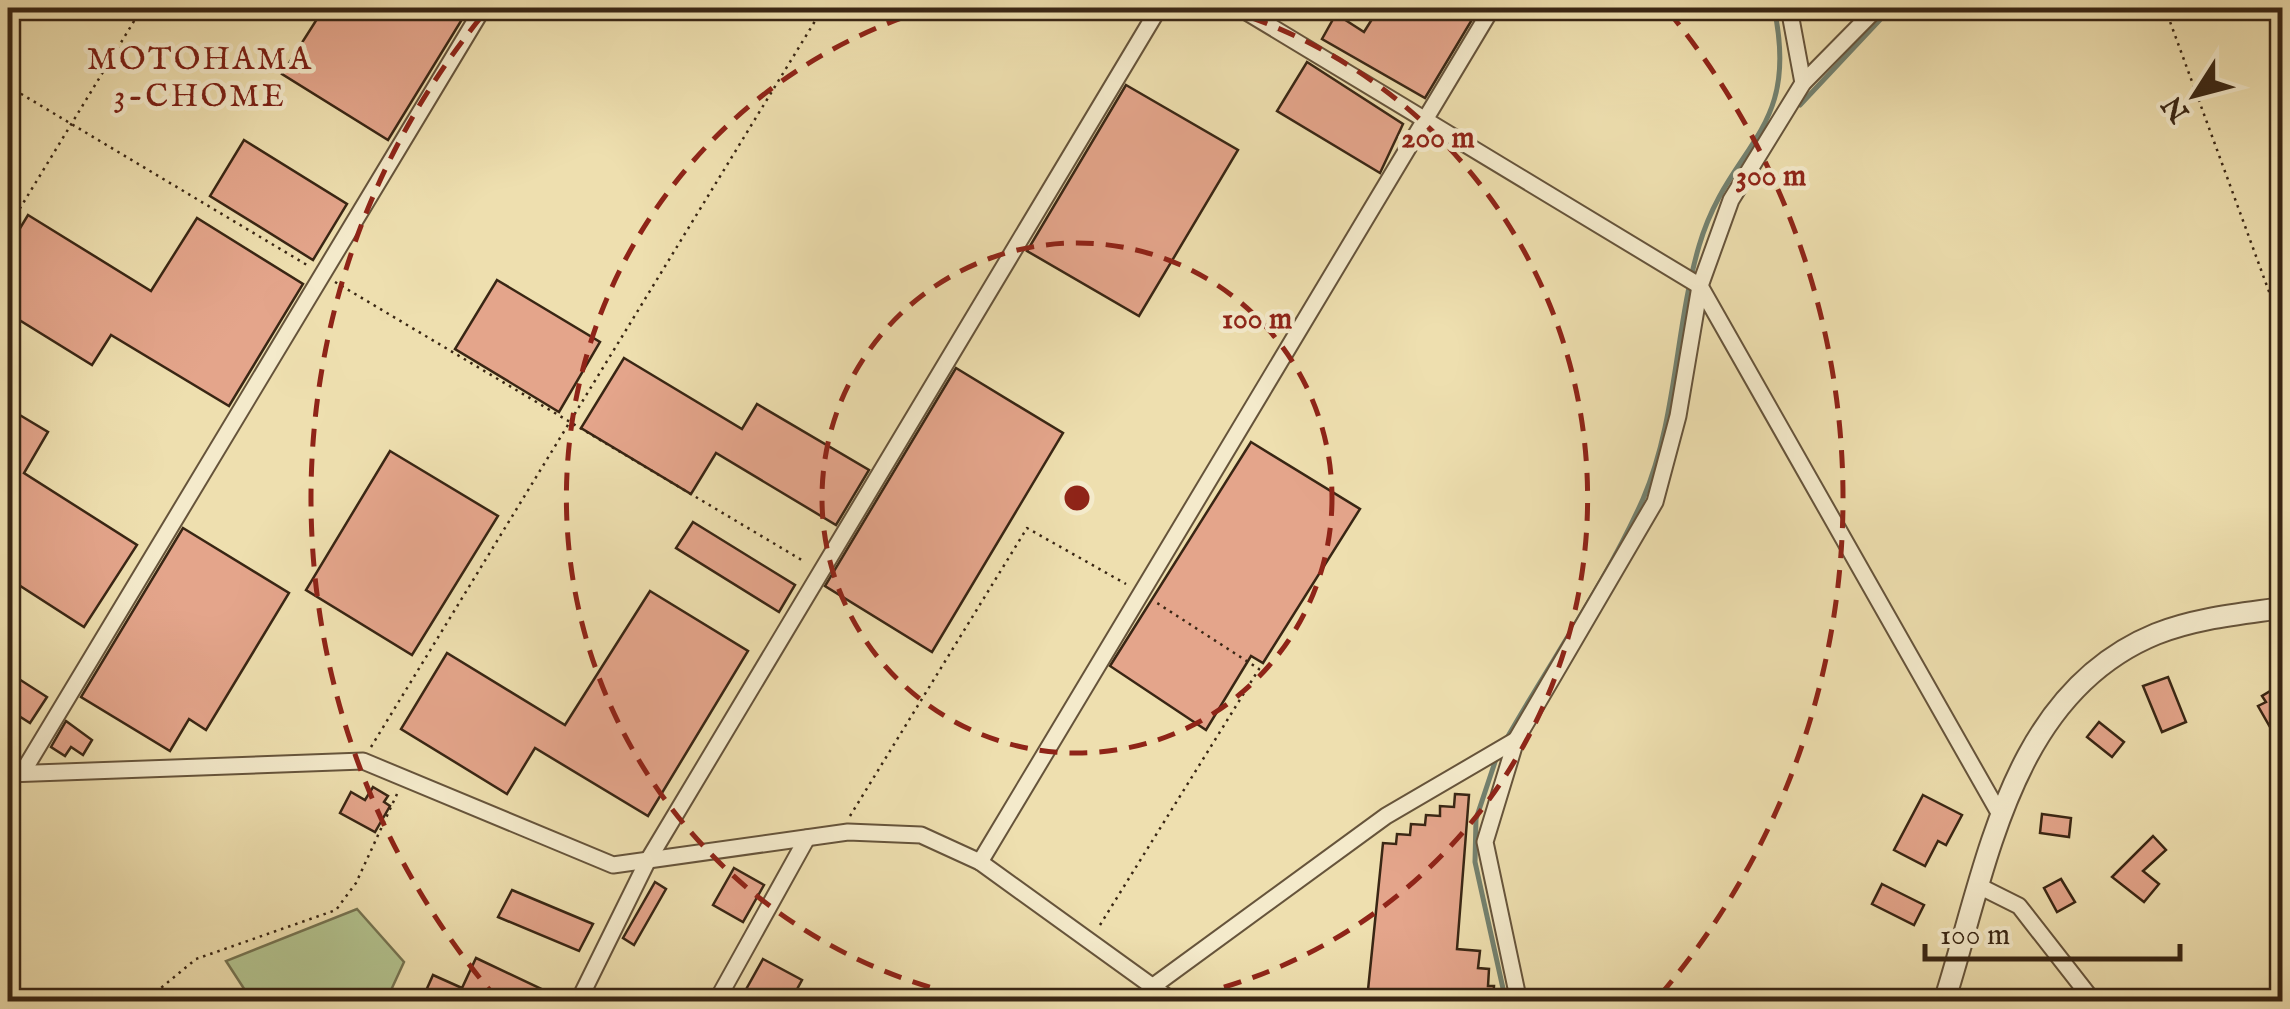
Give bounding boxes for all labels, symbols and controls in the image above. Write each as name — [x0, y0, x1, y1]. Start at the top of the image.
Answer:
district label: MOTOHAMA 3-CHOME — [87, 40, 313, 118]
north arrow — [2145, 45, 2245, 145]
text: N — [2156, 88, 2199, 129]
text: 200 m — [1401, 120, 1475, 158]
text: 300 m — [1736, 158, 1806, 196]
text: 100 m — [1222, 301, 1292, 339]
centre of rings — [1059, 480, 1095, 516]
scale bar — [1925, 899, 2180, 961]
text: 100 m — [1940, 917, 2010, 955]

